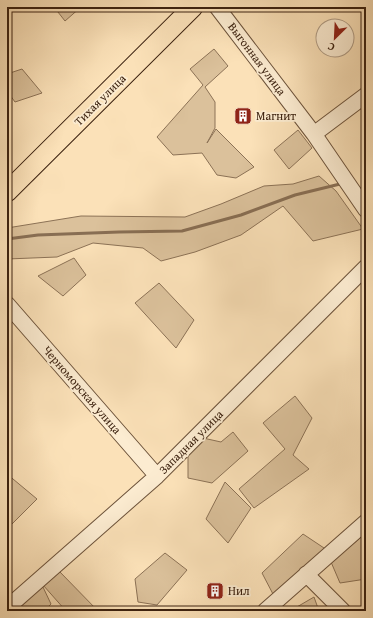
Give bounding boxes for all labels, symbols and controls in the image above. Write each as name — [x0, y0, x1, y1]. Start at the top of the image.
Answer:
north arrow — [315, 18, 355, 58]
street label: Выгонная улица — [224, 19, 291, 99]
text: С — [325, 39, 337, 56]
street label: Тихая улица — [70, 70, 129, 129]
building icon: Магнит — [233, 106, 253, 126]
place label: Магнит — [256, 107, 296, 124]
street label: Черноморская улица — [39, 342, 126, 438]
street label: Западная улица — [155, 405, 227, 478]
building icon: Нил — [205, 581, 225, 601]
place label: Нил — [228, 582, 250, 599]

